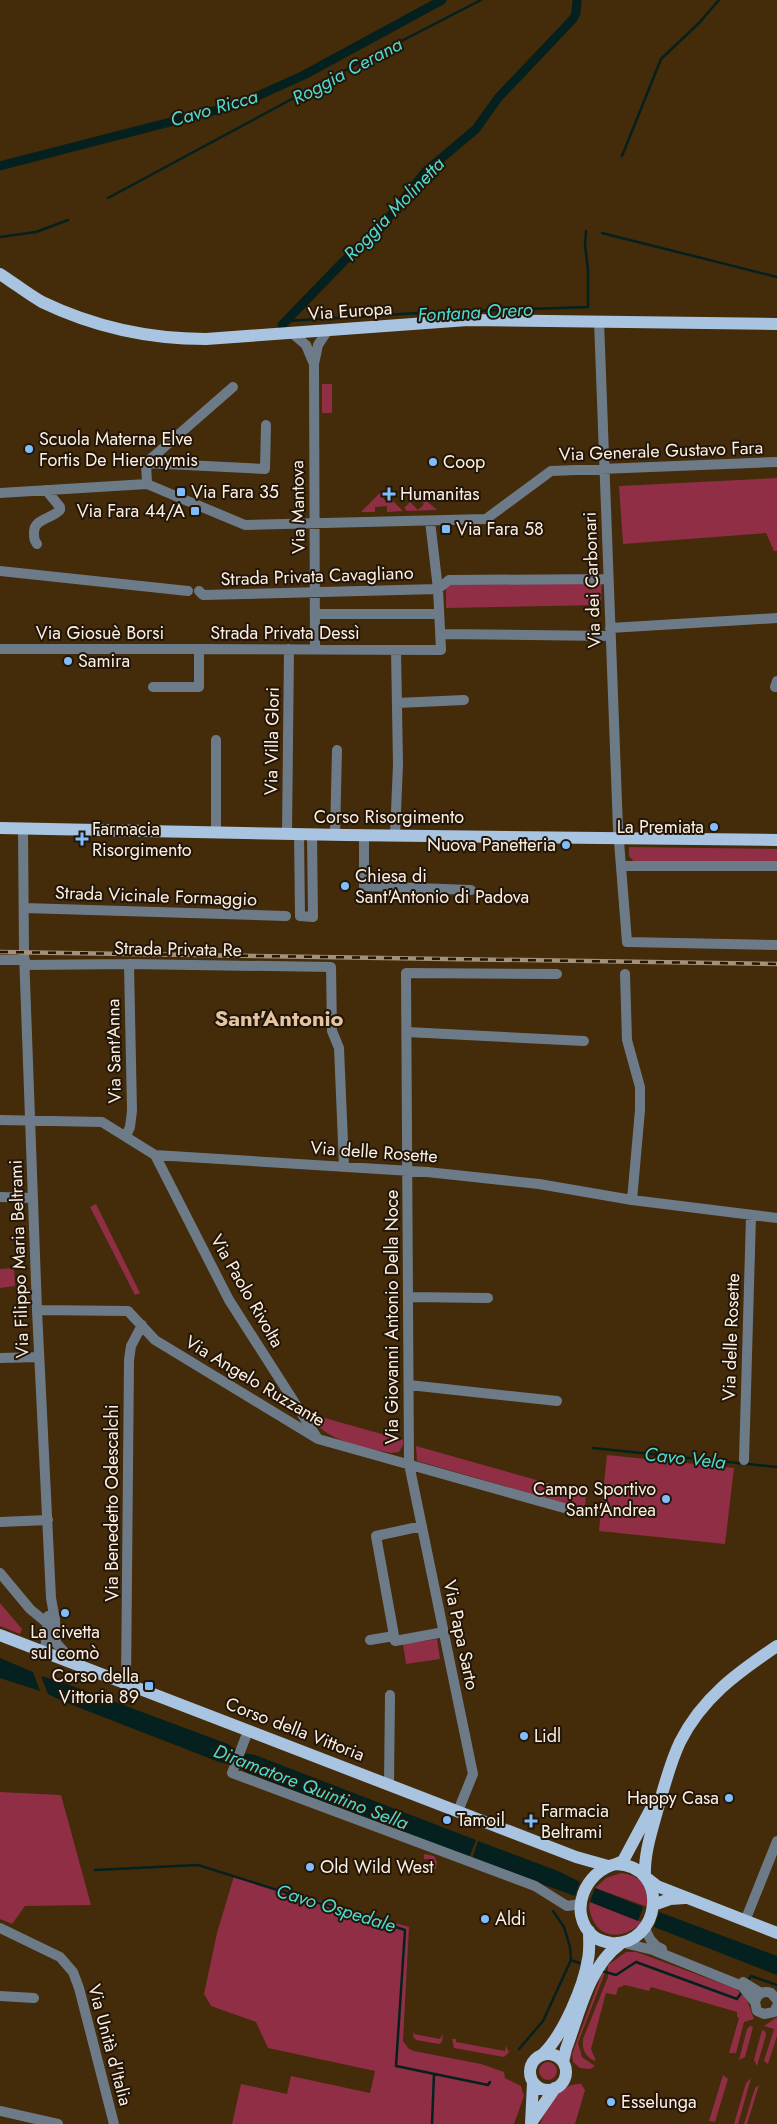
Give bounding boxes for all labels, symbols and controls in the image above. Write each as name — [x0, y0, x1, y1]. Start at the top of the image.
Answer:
water label: Roggia Cerana — [287, 30, 407, 111]
water label: Cavo Ricca — [167, 82, 261, 133]
water label: Roggia Molinetta — [337, 151, 451, 267]
street label: Via Europa — [307, 295, 393, 327]
water label: Fontana Orero — [417, 295, 533, 329]
place label: Scuola Materna Elve Fortis De Hieronymis — [39, 426, 198, 473]
street label: Via Generale Gustavo Fara — [558, 434, 764, 468]
marker: Scuola Materna Elve Fortis De Hieronymis — [23, 443, 35, 455]
place label: Coop — [443, 449, 485, 475]
marker: Coop — [427, 456, 439, 468]
street label: Via Mantova — [284, 460, 312, 554]
place label: Via Fara 35 — [191, 479, 279, 505]
place label: Humanitas — [400, 481, 479, 507]
marker: Via Fara 35 — [175, 486, 187, 498]
marker: Humanitas — [382, 487, 396, 501]
place label: Via Fara 44/A — [77, 498, 185, 524]
marker: Via Fara 44/A — [189, 505, 201, 517]
street label: Via dei Carbonari — [577, 511, 607, 649]
place label: Via Fara 58 — [456, 516, 544, 542]
marker: Via Fara 58 — [440, 523, 452, 535]
street label: Strada Privata Cavagliano — [220, 560, 414, 592]
street label: Via Giosuè Borsi — [36, 620, 164, 646]
street label: Strada Privata Dessì — [210, 620, 360, 646]
place label: Samira — [78, 648, 130, 674]
marker: Samira — [62, 655, 74, 667]
street label: Via Villa Glori — [258, 687, 286, 795]
street label: Corso Risorgimento — [314, 804, 464, 830]
place label: La Premiata — [617, 814, 704, 840]
place label: Farmacia Risorgimento — [92, 816, 192, 863]
marker: La Premiata — [708, 821, 720, 833]
place label: Nuova Panetteria — [427, 832, 556, 858]
marker: Farmacia Risorgimento — [76, 833, 88, 845]
marker: Nuova Panetteria — [560, 839, 572, 851]
place label: Chiesa di Sant'Antonio di Padova — [355, 863, 529, 910]
street label: Strada Vicinale Formaggio — [54, 879, 258, 913]
marker: Chiesa di Sant'Antonio di Padova — [339, 880, 351, 892]
street label: Strada Privata Re — [114, 935, 242, 963]
street label: Via Sant'Anna — [100, 998, 128, 1104]
district label: Sant'Antonio — [214, 1002, 344, 1034]
street label: Via delle Rosette — [310, 1135, 438, 1169]
street label: Via Filippo Maria Beltrami — [3, 1159, 35, 1359]
street label: Via Giovanni Antonio Della Noce — [379, 1190, 405, 1444]
street label: Via Paolo Rivolta — [204, 1229, 290, 1353]
street label: Via delle Rosette — [716, 1273, 746, 1401]
street label: Via Angelo Ruzzante — [180, 1329, 330, 1433]
street label: Via Benedetto Odescalchi — [99, 1404, 125, 1602]
water label: Cavo Vela — [643, 1440, 727, 1476]
place label: Campo Sportivo Sant'Andrea — [533, 1476, 656, 1523]
marker: Campo Sportivo Sant'Andrea — [660, 1493, 672, 1505]
street label: Via Papa Sarto — [437, 1578, 485, 1693]
marker: La civetta sul comò — [59, 1607, 71, 1619]
place label: La civetta sul comò — [30, 1619, 100, 1666]
place label: Corso della Vittoria 89 — [52, 1663, 139, 1710]
marker: Corso della Vittoria 89 — [143, 1680, 155, 1692]
street label: Corso della Vittoria — [222, 1690, 368, 1768]
place label: Lidl — [534, 1723, 561, 1749]
marker: Lidl — [518, 1730, 530, 1742]
water label: Diramatore Quintino Sella — [210, 1737, 413, 1837]
place label: Happy Casa — [627, 1785, 719, 1811]
marker: Happy Casa — [723, 1792, 735, 1804]
place label: Farmacia Beltrami — [541, 1798, 609, 1845]
place label: Tamoil — [457, 1807, 505, 1833]
marker: Tamoil — [441, 1814, 453, 1826]
marker: Farmacia Beltrami — [525, 1815, 537, 1827]
place label: Old Wild West — [320, 1854, 434, 1880]
marker: Old Wild West — [304, 1861, 316, 1873]
water label: Cavo Ospedale — [273, 1877, 399, 1939]
place label: Aldi — [495, 1906, 526, 1932]
marker: Aldi — [479, 1913, 491, 1925]
street label: Via Unità d'Italia — [81, 1981, 139, 2109]
place label: Esselunga — [621, 2089, 697, 2115]
marker: Esselunga — [605, 2096, 617, 2108]

